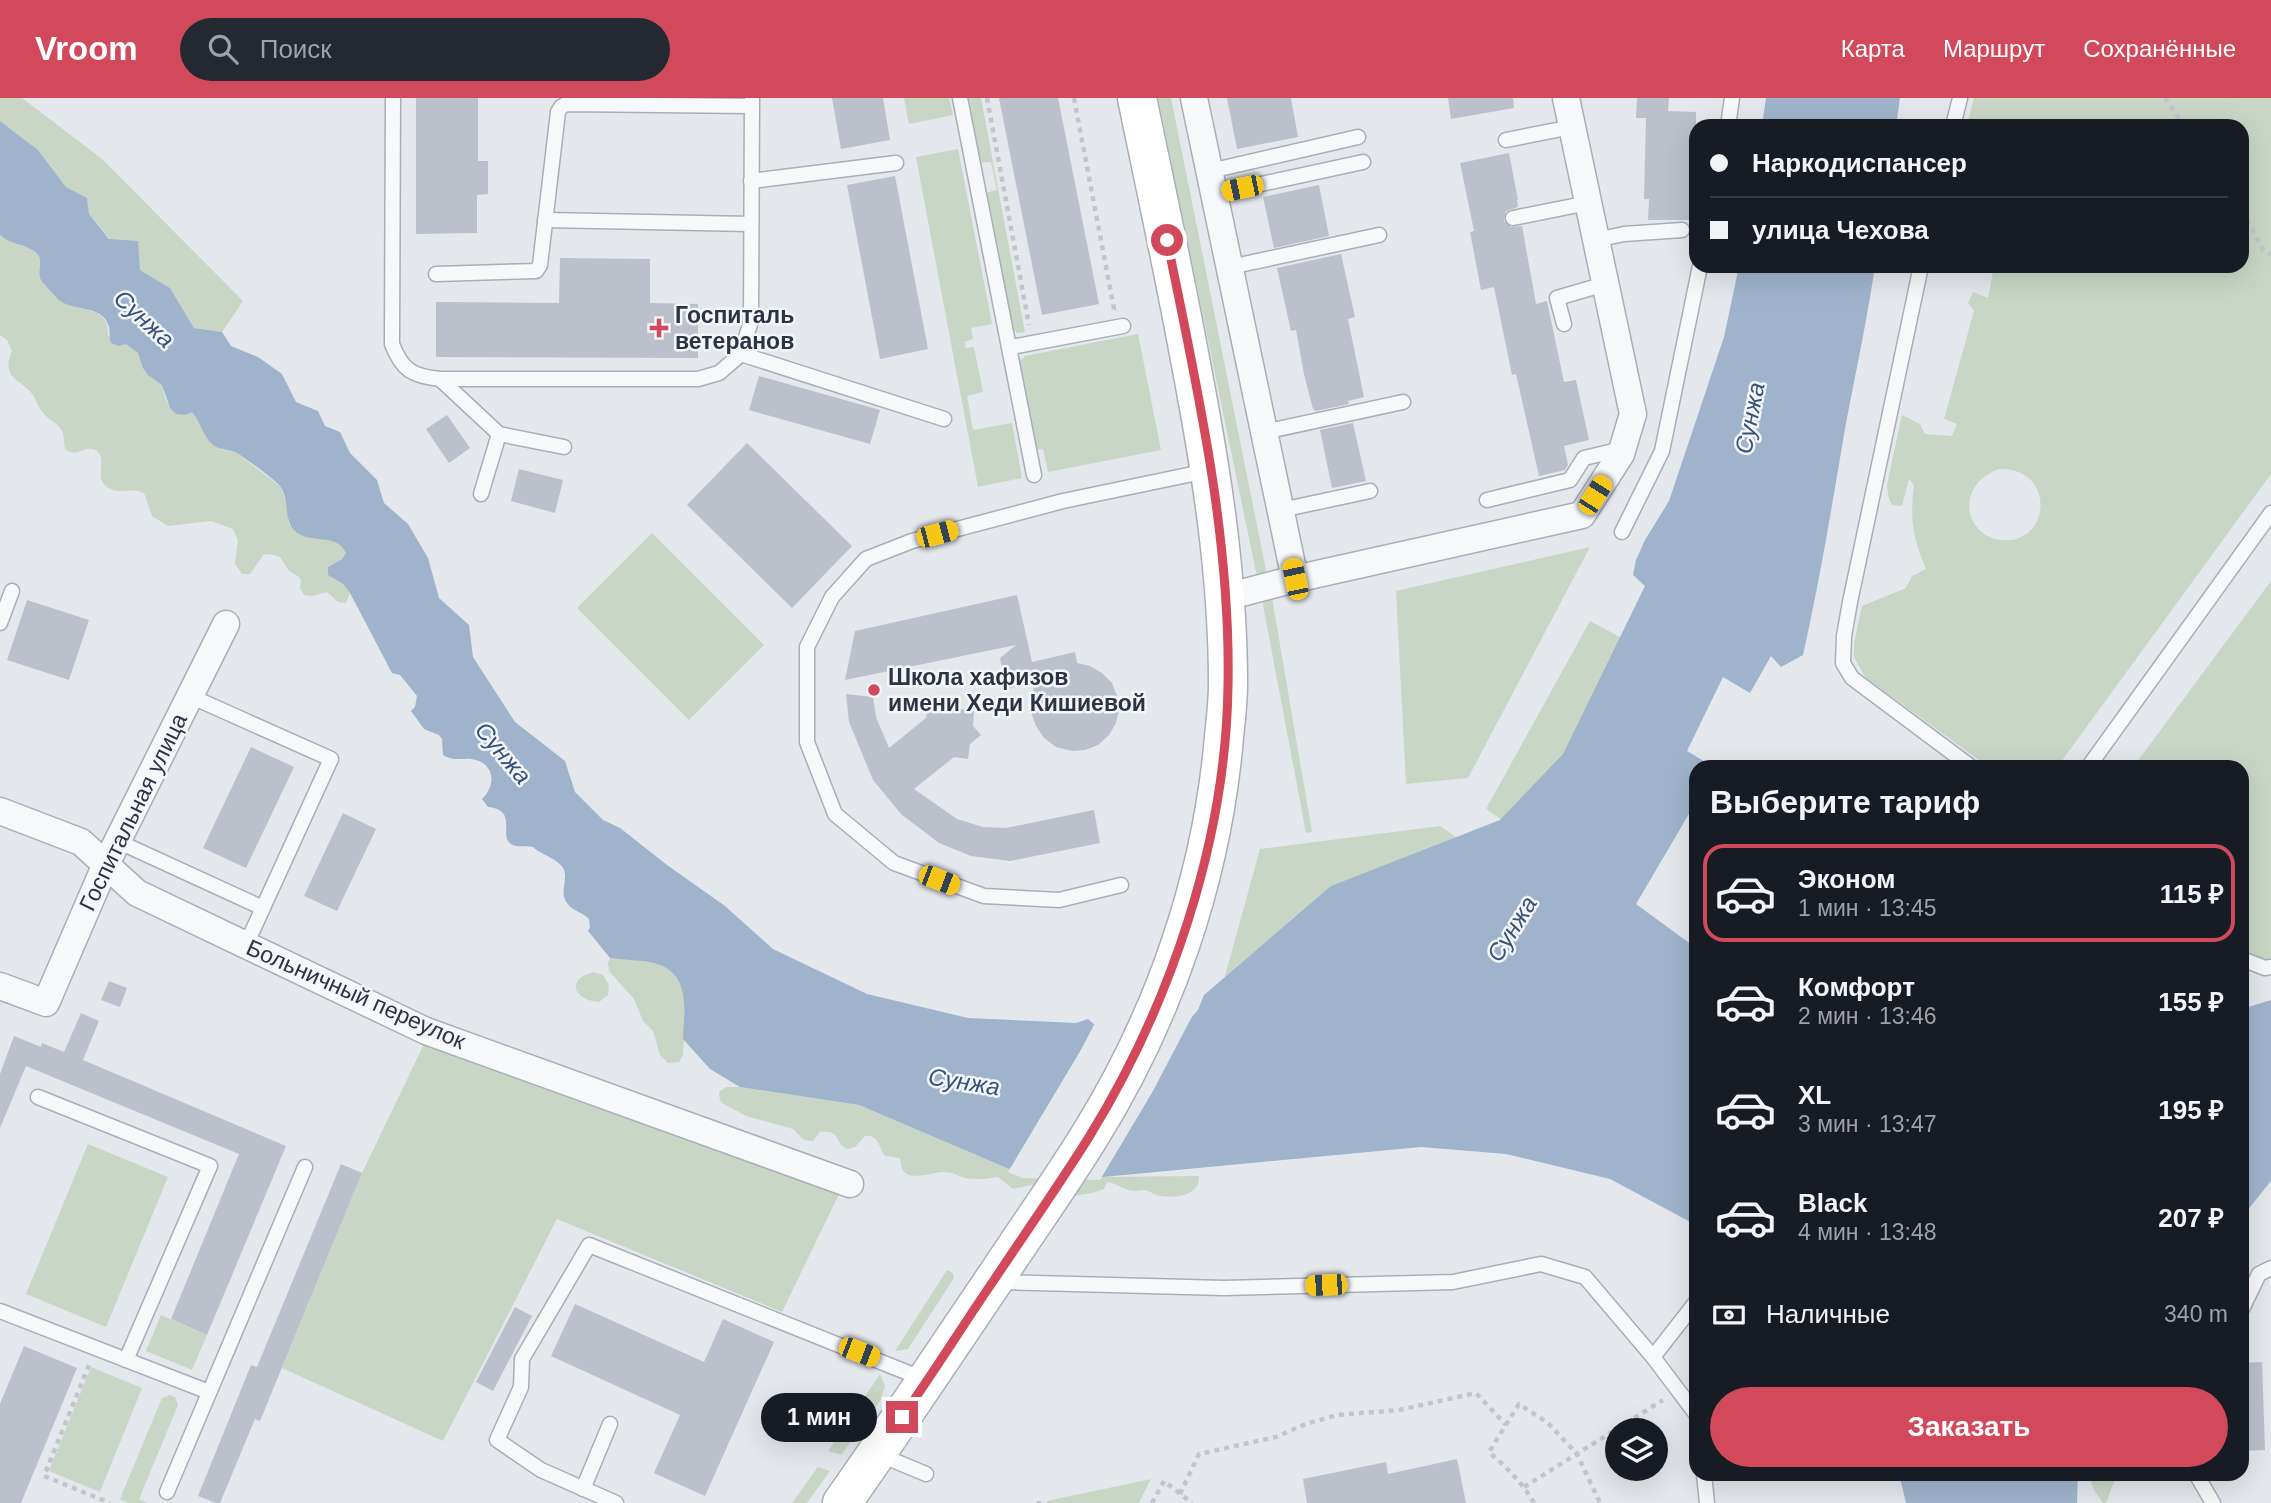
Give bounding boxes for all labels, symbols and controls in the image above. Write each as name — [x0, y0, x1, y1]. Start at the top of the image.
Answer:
search box — [180, 18, 670, 81]
text: Vroom — [35, 30, 138, 67]
icon: search — [204, 30, 242, 68]
text: Поиск — [260, 34, 332, 64]
text: Карта — [1841, 35, 1905, 62]
text: Маршрут — [1943, 35, 2045, 62]
text: Сохранённые — [2083, 35, 2236, 62]
text: Наркодиспансер — [1752, 148, 1967, 178]
car — [1220, 173, 1265, 203]
text: улица Чехова — [1752, 215, 1929, 245]
route start — [1151, 224, 1183, 256]
water label: Сунжа — [109, 284, 180, 353]
place label: Госпиталь ветеранов — [675, 302, 794, 354]
marker: Госпиталь ветеранов — [649, 318, 669, 338]
water label: Сунжа — [1729, 380, 1770, 456]
car — [1575, 472, 1616, 518]
car — [914, 518, 961, 550]
car — [1281, 556, 1310, 602]
place label: Школа хафизов имени Хеди Кишиевой — [888, 664, 1146, 716]
marker: Школа хафизов имени Хеди Кишиевой — [866, 682, 882, 698]
street label: Госпитальная улица — [74, 709, 192, 915]
water label: Сунжа — [470, 716, 537, 789]
text: Выберите тариф — [1710, 784, 1980, 820]
icon: car — [1714, 862, 1777, 925]
car — [916, 863, 963, 897]
text: Эконом — [1798, 864, 1896, 894]
text: 115 ₽ — [2160, 879, 2224, 909]
water label: Сунжа — [1481, 891, 1542, 966]
text: 1 мин · 13:45 — [1798, 895, 1937, 921]
street label: Больничный переулок — [243, 934, 470, 1054]
icon: car — [1714, 970, 1777, 1033]
text: Комфорт — [1798, 972, 1915, 1002]
text: 155 ₽ — [2158, 987, 2224, 1017]
text: 2 мин · 13:46 — [1798, 1003, 1937, 1029]
water label: Сунжа — [926, 1063, 1002, 1100]
icon: car — [1714, 1078, 1777, 1141]
text: XL — [1798, 1080, 1831, 1110]
text: 195 ₽ — [2158, 1095, 2224, 1125]
text: 3 мин · 13:47 — [1798, 1111, 1937, 1137]
icon: car — [1714, 1186, 1777, 1249]
text: Black — [1798, 1188, 1867, 1218]
text: 207 ₽ — [2158, 1203, 2224, 1233]
text: 4 мин · 13:48 — [1798, 1219, 1937, 1245]
car — [1305, 1274, 1348, 1296]
icon: cash — [1710, 1296, 1748, 1334]
text: Наличные — [1766, 1299, 1890, 1329]
text: 340 m — [2164, 1301, 2228, 1327]
car — [836, 1335, 883, 1369]
button: Заказать — [1710, 1387, 2228, 1467]
callout: 1 мин — [762, 1392, 878, 1442]
route end — [886, 1401, 918, 1433]
text: 1 мин — [787, 1404, 851, 1430]
map controls — [1605, 1418, 1668, 1481]
button: layers — [1605, 1418, 1668, 1481]

